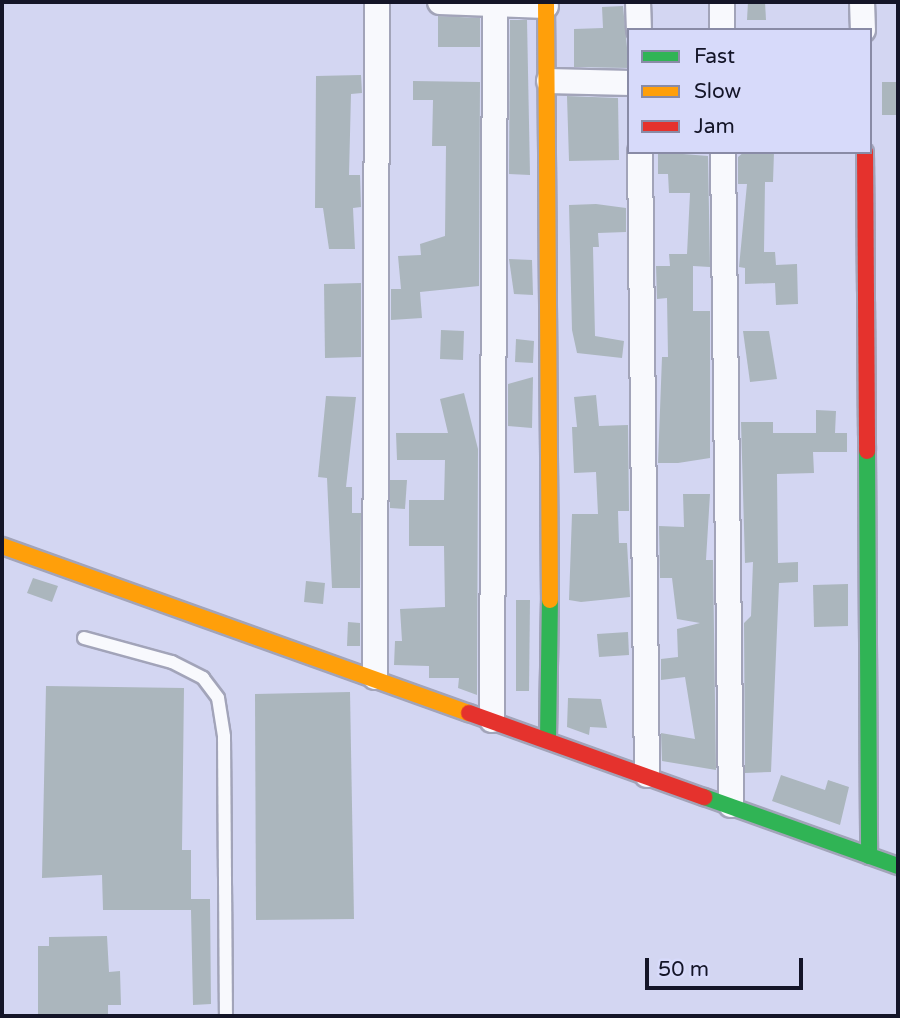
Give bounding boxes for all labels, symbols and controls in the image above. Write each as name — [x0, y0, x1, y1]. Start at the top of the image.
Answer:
legend — [627, 28, 872, 154]
text: Fast — [694, 44, 735, 69]
text: Slow — [694, 79, 741, 104]
text: Jam — [694, 114, 735, 139]
scale bar — [648, 944, 806, 988]
text: 50 m — [658, 957, 709, 982]

